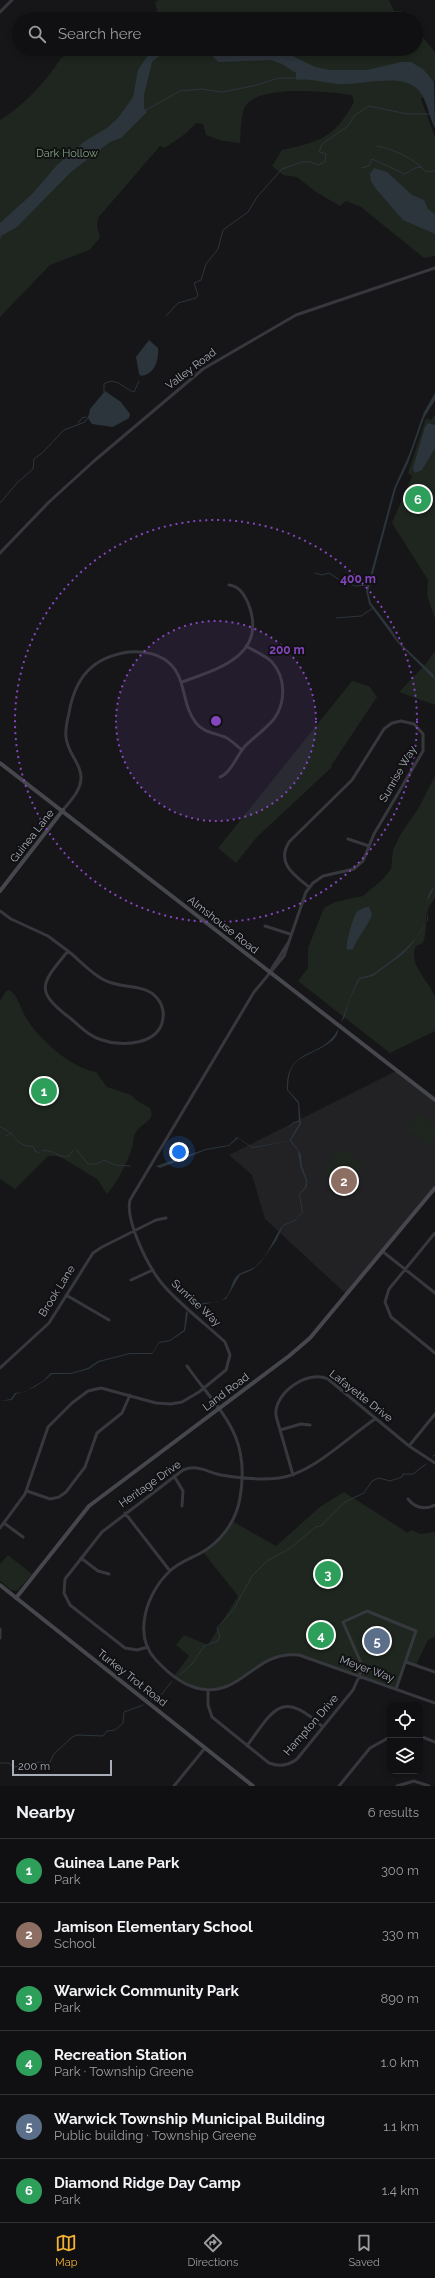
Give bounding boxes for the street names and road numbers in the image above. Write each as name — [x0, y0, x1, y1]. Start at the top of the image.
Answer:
street label: Valley Road — [163, 346, 219, 392]
street label: Sunrise Way — [377, 744, 419, 804]
street label: Guinea Lane — [7, 806, 57, 865]
street label: Almshouse Road — [185, 893, 261, 957]
street label: Brook Lane — [36, 1262, 78, 1319]
street label: Sunrise Way — [169, 1277, 223, 1329]
street label: Lafayette Drive — [327, 1367, 396, 1425]
street label: Land Road — [200, 1370, 252, 1414]
street label: Heritage Drive — [116, 1458, 184, 1510]
street label: Turkey Trot Road — [95, 1647, 170, 1709]
street label: Meyer Way — [338, 1653, 396, 1685]
street label: Hampton Drive — [281, 1691, 341, 1758]

